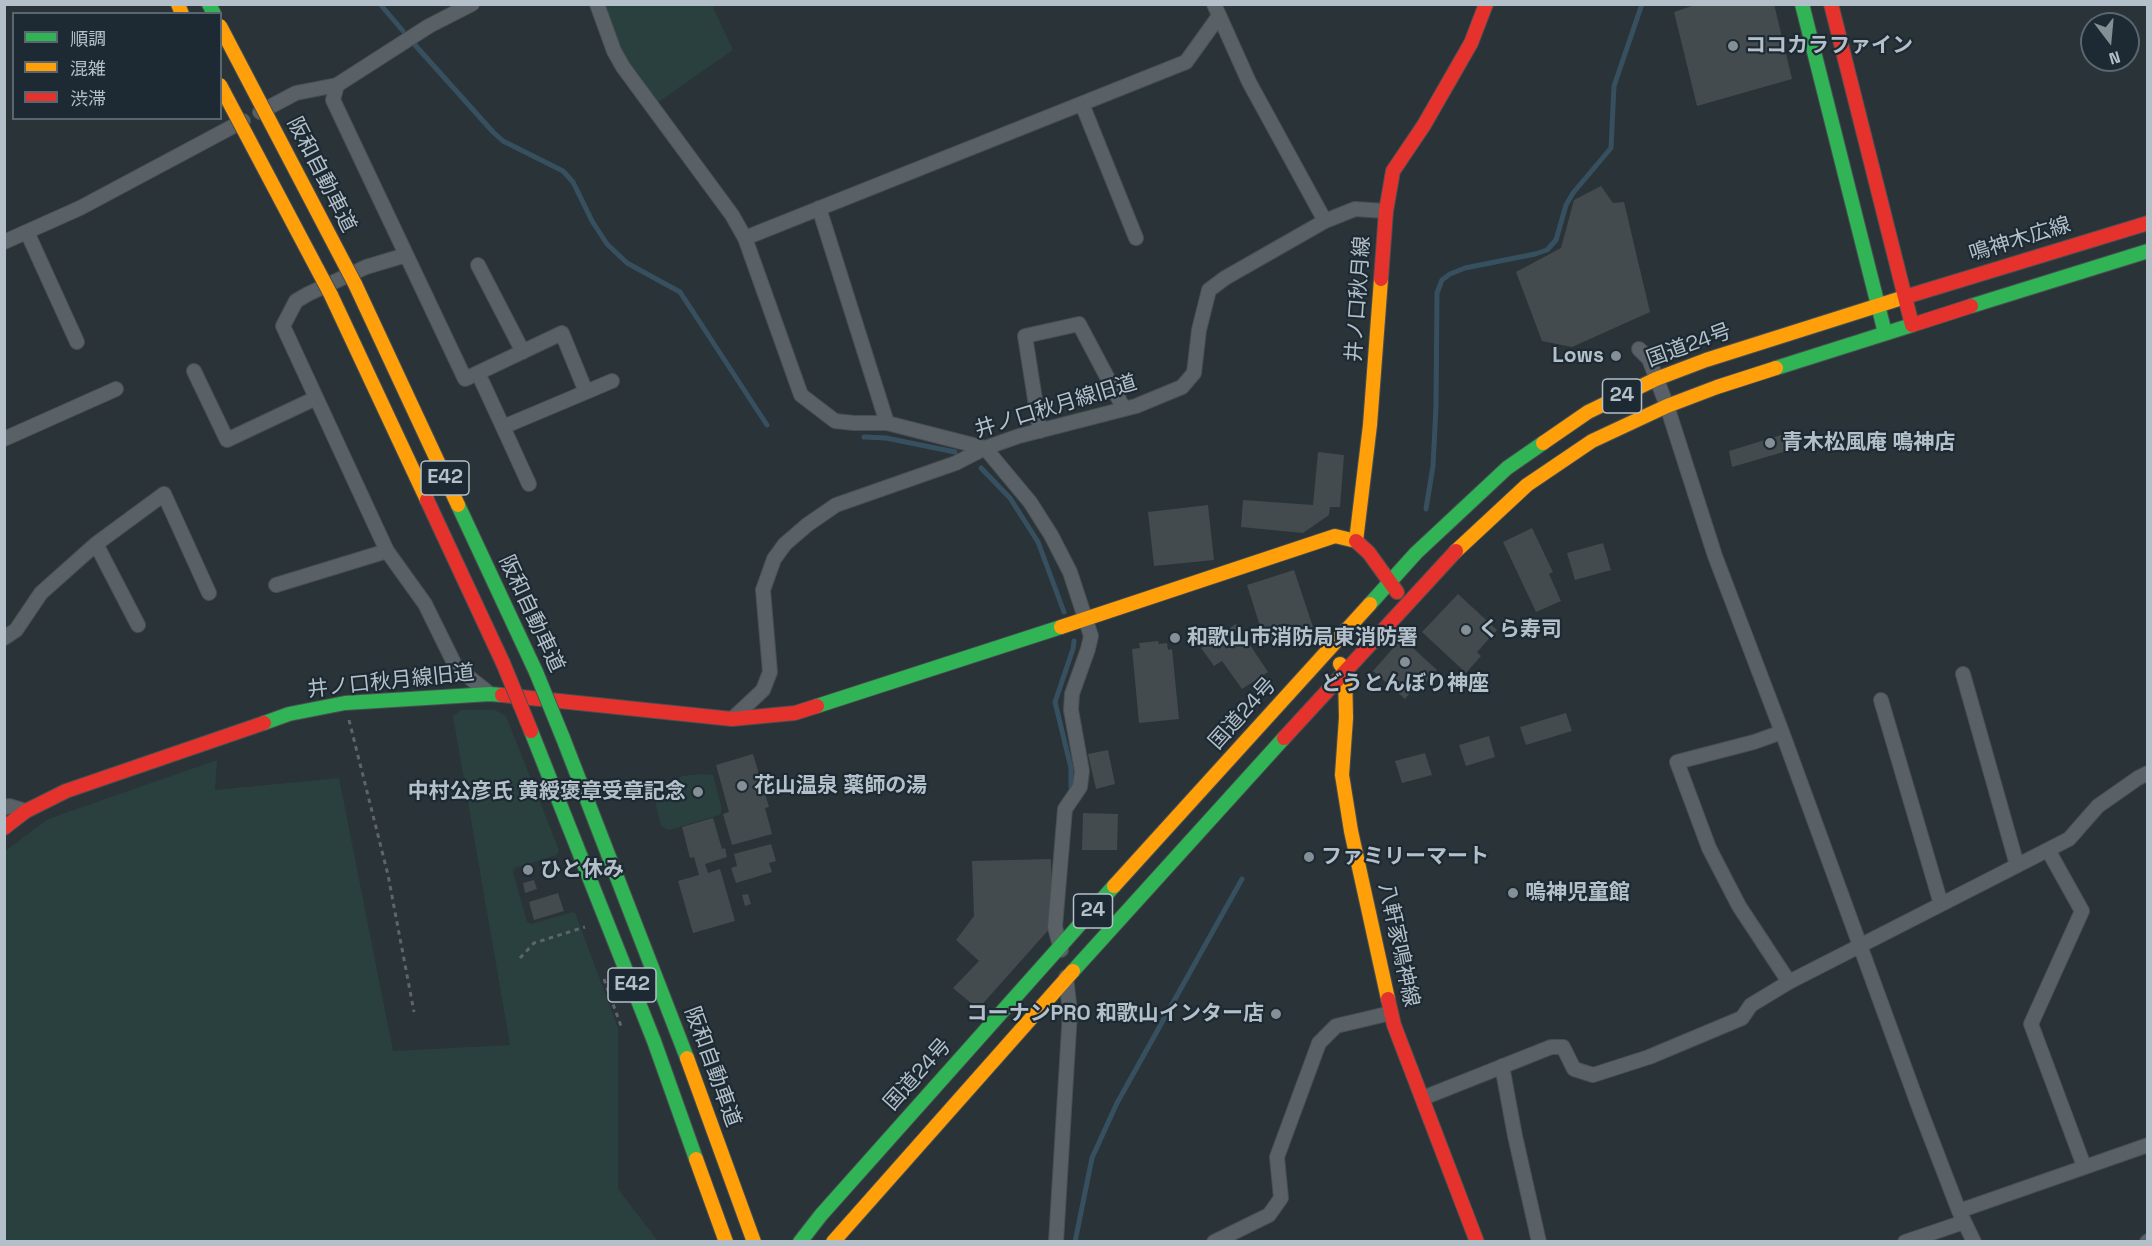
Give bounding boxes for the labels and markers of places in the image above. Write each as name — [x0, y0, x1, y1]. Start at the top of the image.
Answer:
place label: ココカラファイン — [1745, 33, 1913, 59]
marker: ココカラファイン — [1726, 39, 1740, 53]
place label: Lows — [1552, 343, 1604, 369]
marker: Lows — [1609, 349, 1623, 363]
place label: 青木松風庵 鳴神店 — [1782, 430, 1955, 456]
marker: 青木松風庵 鳴神店 — [1763, 436, 1777, 450]
place label: くら寿司 — [1478, 617, 1562, 643]
marker: くら寿司 — [1459, 623, 1473, 637]
place label: 和歌山市消防局東消防署 — [1187, 625, 1418, 651]
marker: 和歌山市消防局東消防署 — [1168, 631, 1182, 645]
marker: どうとんぼり神座 — [1398, 655, 1412, 669]
place label: どうとんぼり神座 — [1321, 671, 1489, 697]
place label: 花山温泉 薬師の湯 — [754, 773, 927, 799]
place label: 中村公彦氏 黄綬褒章受章記念 — [408, 779, 686, 805]
marker: 花山温泉 薬師の湯 — [735, 779, 749, 793]
marker: 中村公彦氏 黄綬褒章受章記念 — [691, 785, 705, 799]
place label: ファミリーマート — [1321, 844, 1489, 870]
marker: ファミリーマート — [1302, 850, 1316, 864]
place label: ひと休み — [540, 857, 624, 883]
marker: ひと休み — [521, 863, 535, 877]
place label: 嗚神児童館 — [1525, 880, 1630, 906]
marker: 嗚神児童館 — [1506, 886, 1520, 900]
place label: コーナンPRO 和歌山インター店 — [967, 1001, 1264, 1027]
marker: コーナンPRO 和歌山インター店 — [1269, 1007, 1283, 1021]

